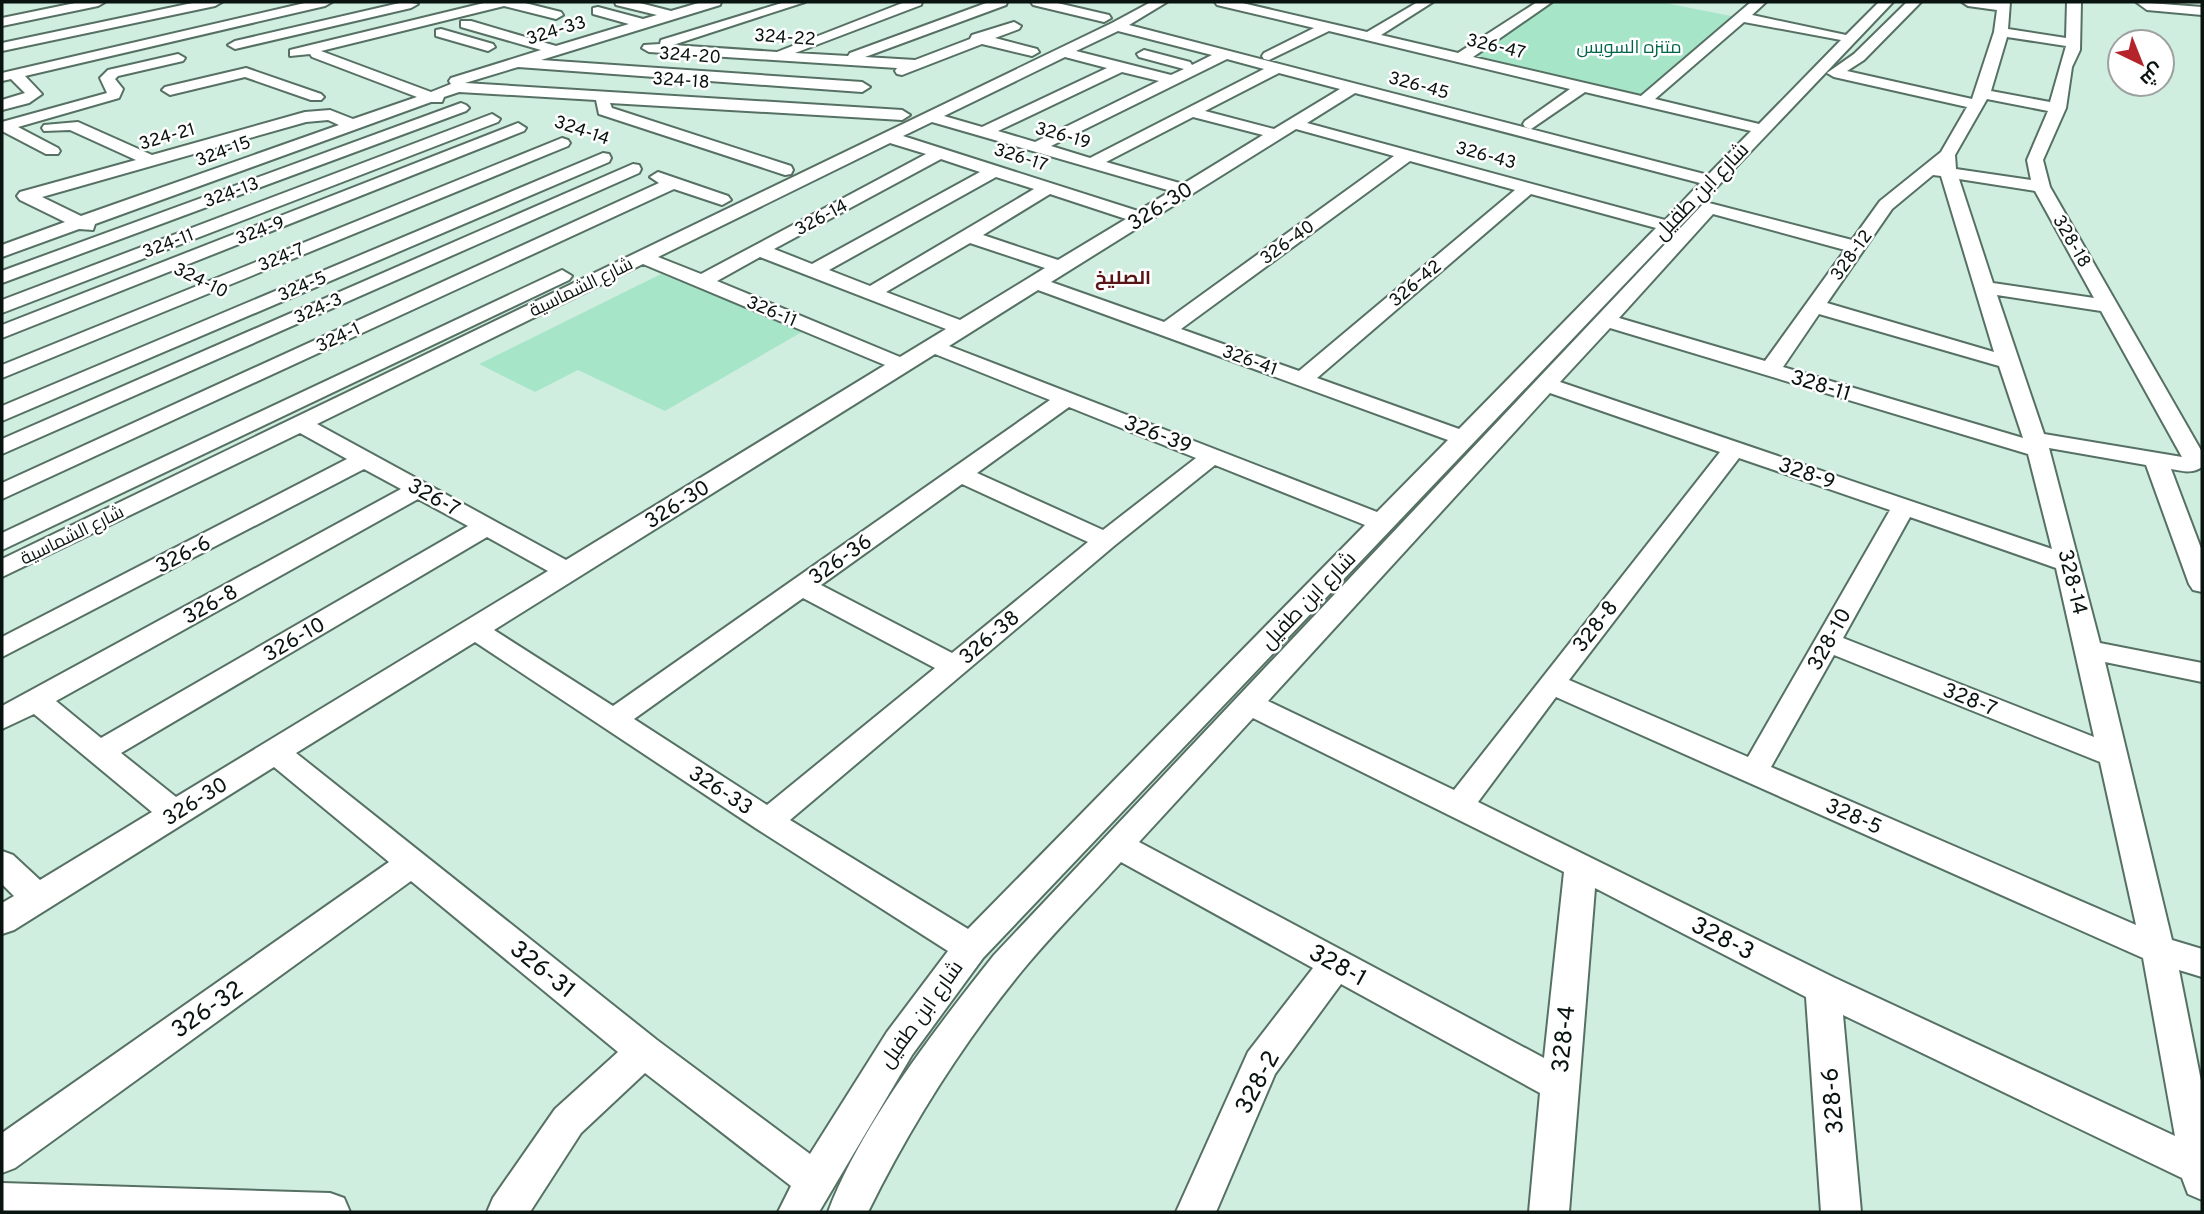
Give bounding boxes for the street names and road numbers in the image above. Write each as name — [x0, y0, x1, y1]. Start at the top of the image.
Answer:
street label: 324-33 — [524, 11, 589, 51]
street label: 324-22 — [753, 25, 816, 52]
street label: 326-47 — [1464, 30, 1527, 65]
street label: 324-20 — [658, 43, 722, 70]
street label: 326-45 — [1386, 67, 1451, 106]
street label: 324-18 — [651, 68, 710, 95]
street label: 324-14 — [551, 111, 612, 152]
street label: 324-21 — [137, 118, 198, 156]
street label: 326-19 — [1032, 118, 1093, 155]
street label: 324-15 — [193, 132, 254, 173]
street label: 326-43 — [1453, 137, 1518, 176]
street label: شارع ابن طفيل — [1648, 137, 1756, 247]
street label: 326-17 — [991, 139, 1050, 178]
street label: 324-13 — [201, 173, 262, 214]
street label: 326-30 — [1123, 177, 1198, 238]
street label: 326-14 — [791, 195, 852, 242]
street label: 328-18 — [2046, 211, 2095, 272]
street label: 324-9 — [233, 212, 288, 251]
street label: 326-40 — [1256, 216, 1320, 271]
street label: 324-11 — [140, 224, 197, 265]
street label: 328-12 — [1826, 226, 1878, 286]
street label: 324-7 — [255, 239, 308, 278]
street label: شارع الشماسية — [526, 253, 637, 323]
street label: 326-42 — [1385, 256, 1447, 313]
street label: 324-10 — [169, 258, 231, 304]
street label: 324-5 — [275, 267, 330, 308]
street label: 324-3 — [291, 289, 346, 330]
street label: 326-11 — [743, 291, 800, 333]
street label: 324-1 — [313, 318, 365, 359]
street label: 326-41 — [1219, 341, 1280, 382]
street label: 328-11 — [1787, 364, 1854, 408]
street label: 326-39 — [1120, 410, 1195, 461]
street label: 328-9 — [1774, 452, 1839, 497]
street label: 326-7 — [402, 473, 464, 524]
street label: 326-30 — [640, 475, 715, 536]
street label: شارع الشماسية — [17, 501, 128, 571]
street label: 326-36 — [804, 529, 878, 592]
street label: 326-6 — [151, 530, 216, 581]
street label: شارع ابن طفيل — [1255, 546, 1363, 656]
street label: 328-14 — [2050, 547, 2093, 618]
street label: 326-8 — [178, 579, 243, 631]
street label: 328-8 — [1567, 595, 1625, 658]
street label: 328-10 — [1802, 604, 1858, 676]
street label: 326-38 — [954, 605, 1026, 671]
street label: 326-10 — [259, 612, 331, 669]
street label: 328-7 — [1938, 677, 2001, 723]
street label: 326-33 — [683, 761, 757, 822]
street label: 326-30 — [158, 772, 233, 833]
street label: 328-5 — [1821, 793, 1886, 842]
street label: 328-3 — [1685, 911, 1759, 968]
street label: 326-31 — [503, 935, 581, 1006]
street label: 328-1 — [1303, 939, 1371, 995]
street label: شارع ابن طفيل — [874, 956, 970, 1074]
street label: 326-32 — [166, 975, 250, 1046]
street label: 328-4 — [1547, 1004, 1583, 1074]
street label: 328-2 — [1230, 1046, 1288, 1120]
street label: 328-6 — [1816, 1066, 1852, 1136]

